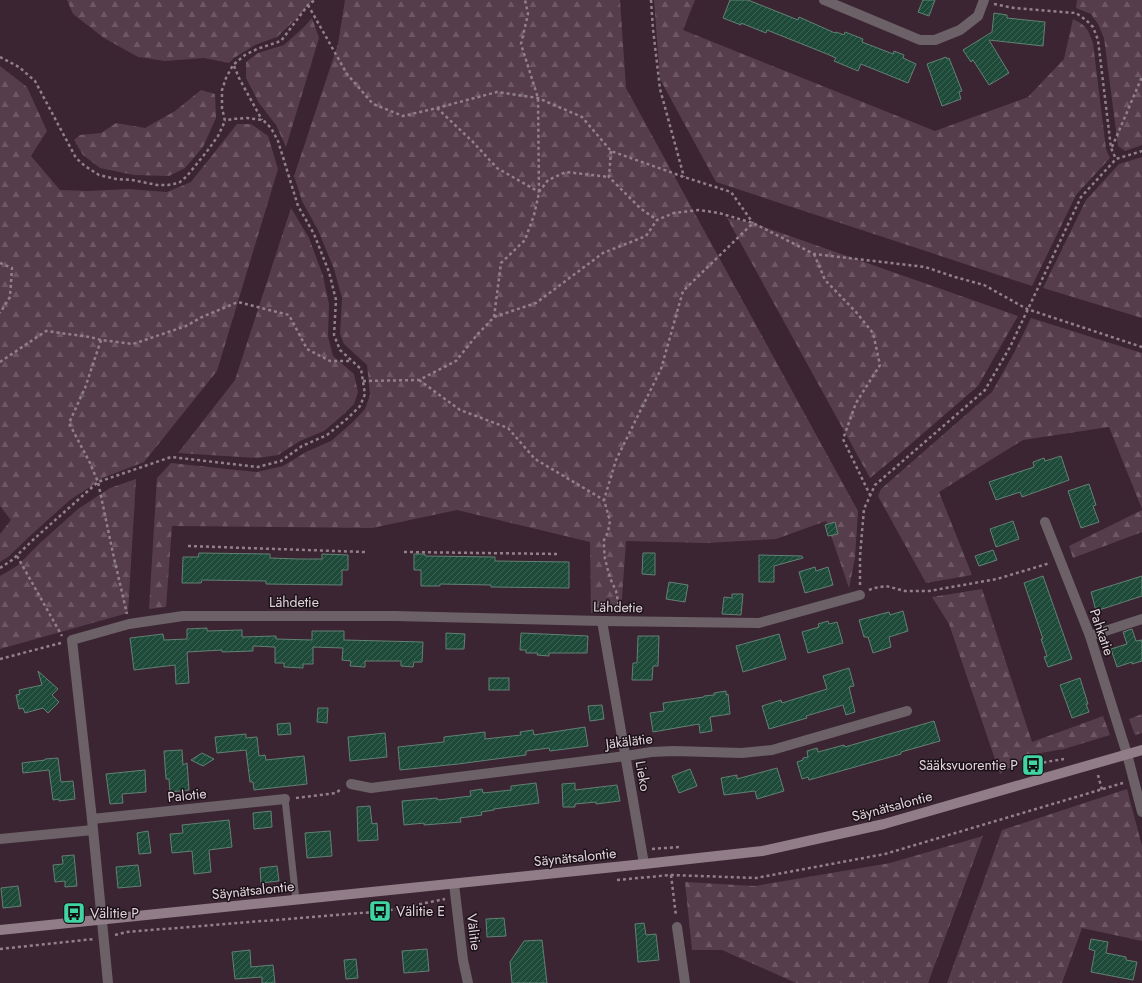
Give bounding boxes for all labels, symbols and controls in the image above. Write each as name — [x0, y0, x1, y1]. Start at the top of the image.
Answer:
street label: Lähdetie — [269, 592, 319, 612]
street label: Lähdetie — [593, 597, 643, 617]
street label: Pahkatie — [1085, 606, 1119, 658]
street label: Jäkälätie — [602, 728, 654, 754]
bus stop icon: Sääksvuorentie P — [1020, 752, 1046, 778]
place label: Sääksvuorentie P — [919, 755, 1018, 775]
street label: Lieko — [630, 759, 656, 793]
street label: Palotie — [167, 783, 207, 807]
street label: Säynätsalontie — [849, 786, 935, 826]
street label: Säynätsalontie — [533, 843, 617, 871]
street label: Säynätsalontie — [211, 876, 295, 904]
bus stop icon: Välitie E — [367, 898, 393, 924]
bus stop icon: Välitie P — [61, 900, 87, 926]
place label: Välitie E — [396, 901, 445, 921]
place label: Välitie P — [90, 903, 139, 923]
street label: Välitie — [462, 912, 486, 952]

